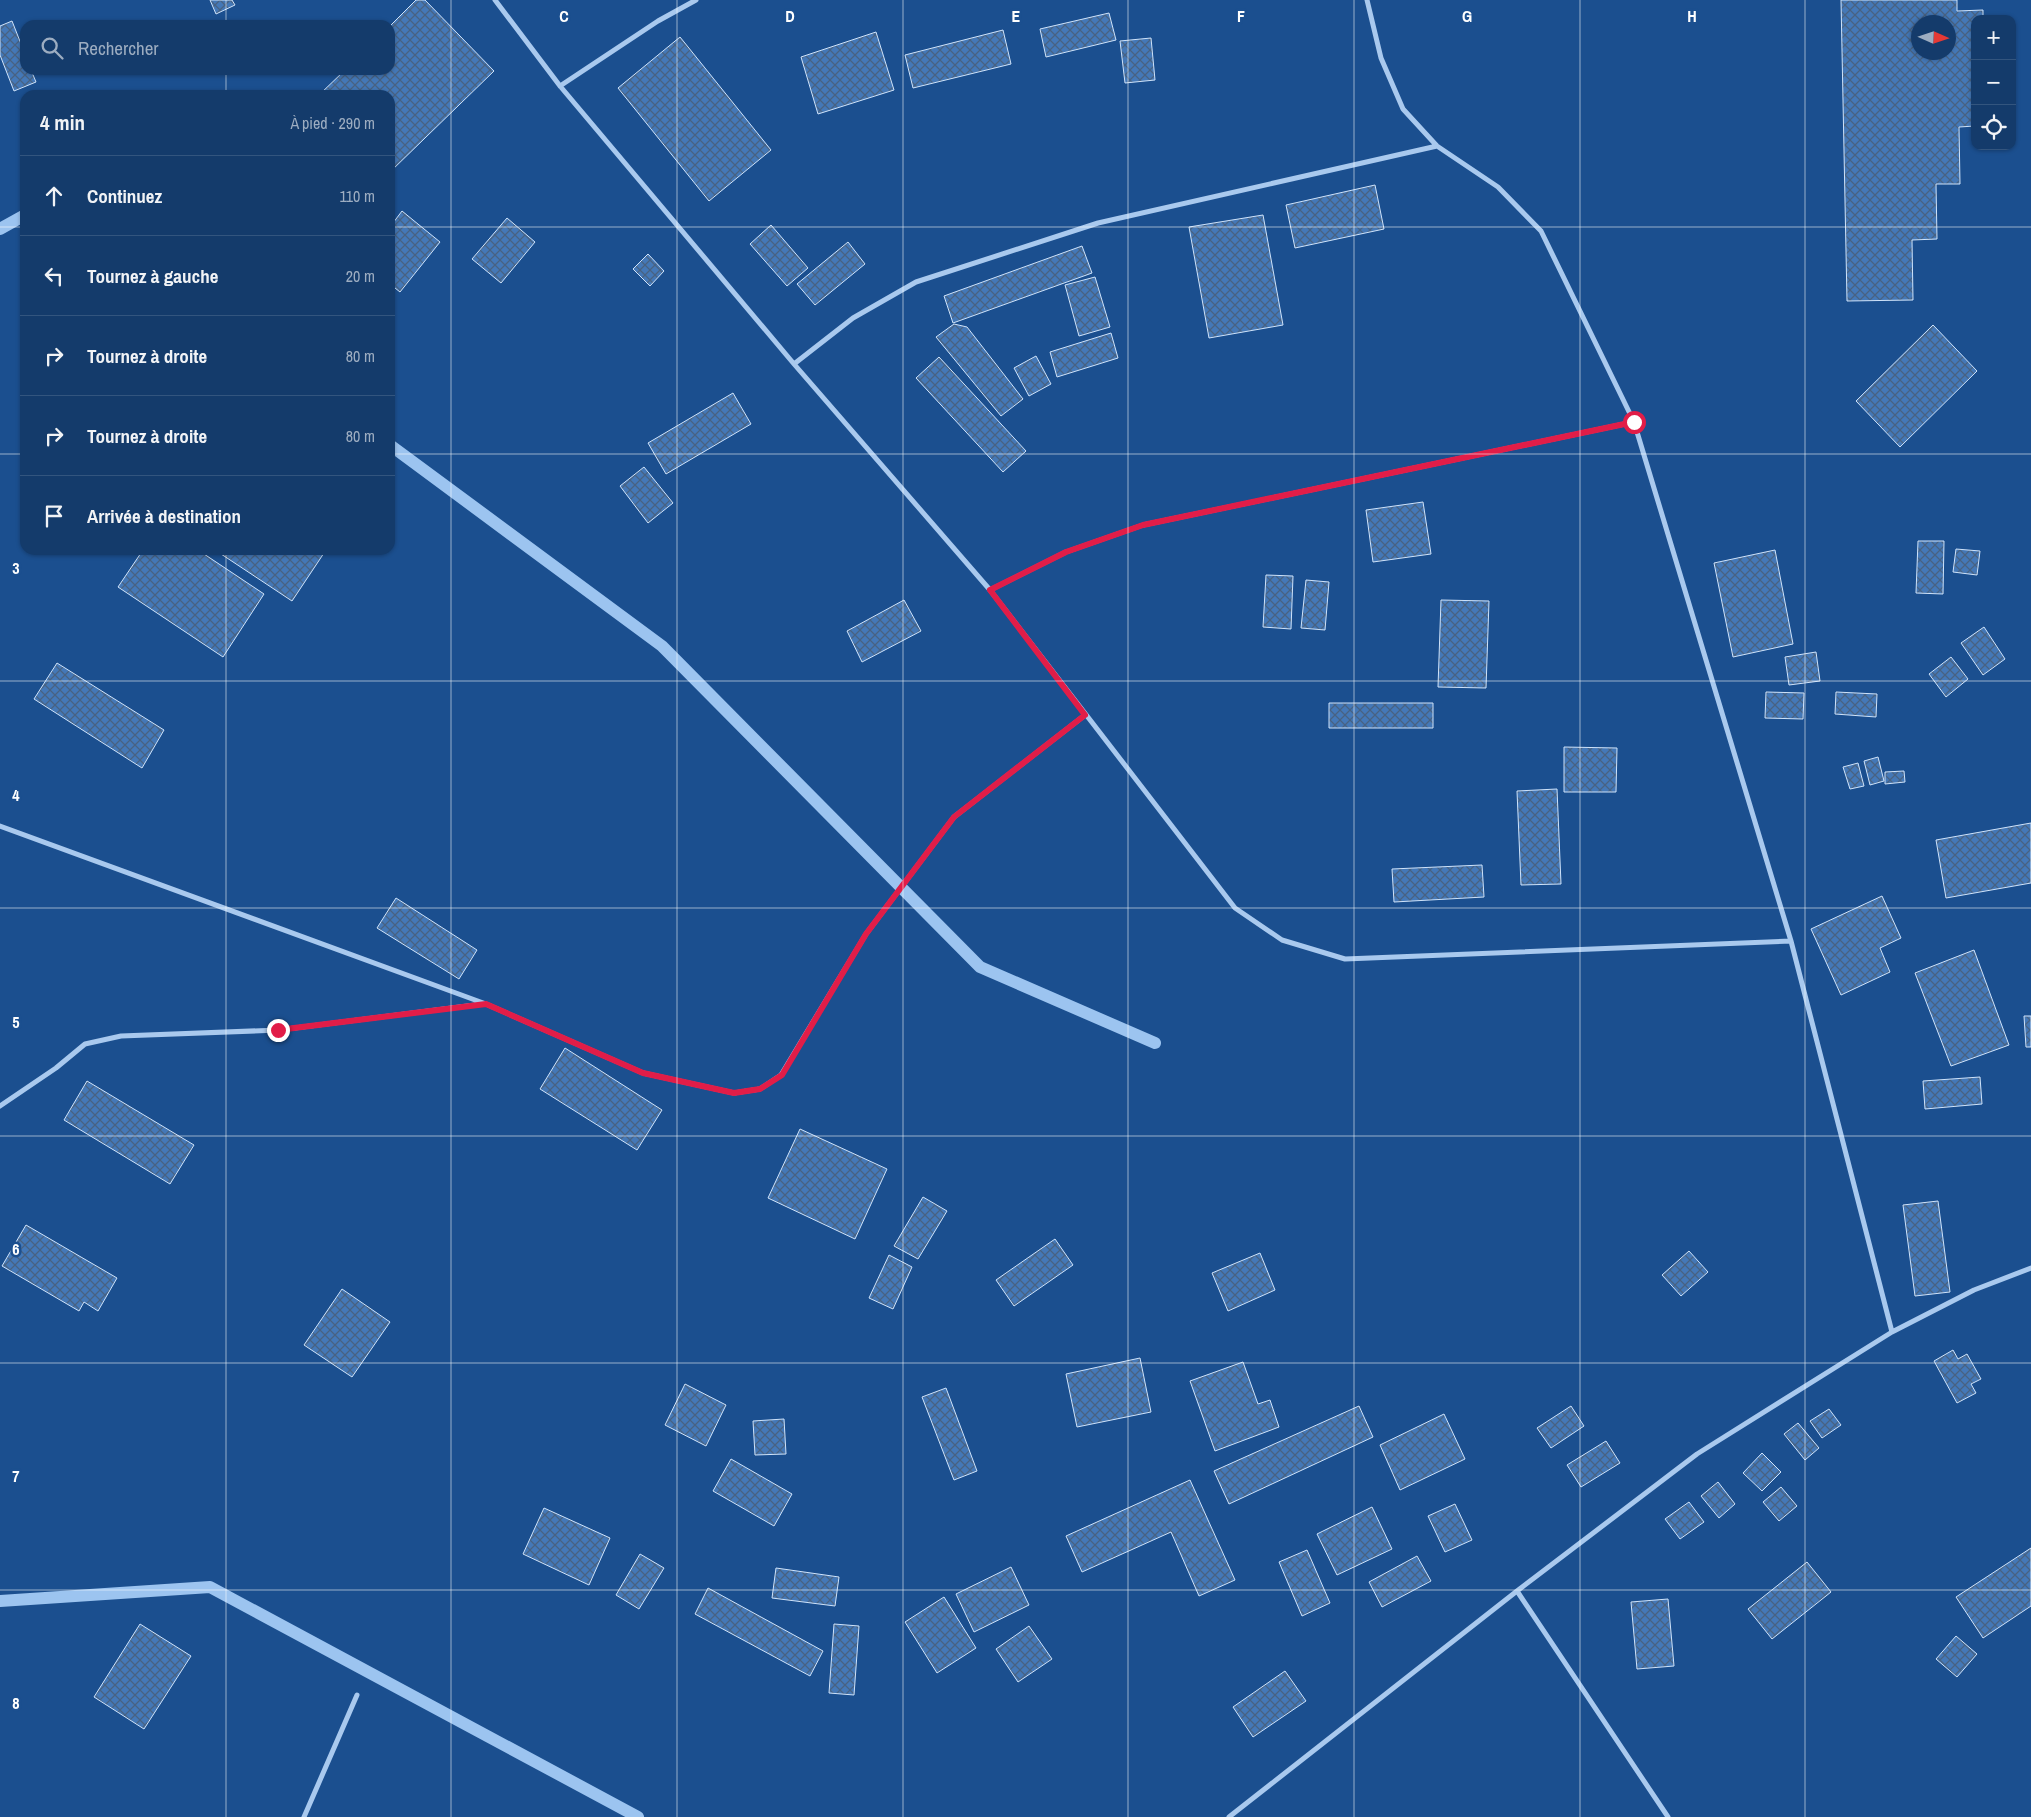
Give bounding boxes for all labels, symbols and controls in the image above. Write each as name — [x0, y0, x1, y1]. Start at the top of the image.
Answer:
text: C — [559, 5, 569, 27]
text: D — [785, 5, 795, 27]
text: E — [1012, 5, 1021, 27]
text: F — [1237, 5, 1245, 27]
text: G — [1462, 5, 1472, 27]
text: H — [1687, 5, 1697, 27]
north arrow — [1911, 15, 1956, 60]
map controls — [1971, 15, 2016, 150]
button: + — [1971, 15, 2016, 60]
search box — [20, 20, 395, 75]
icon: search — [38, 34, 66, 62]
text: Rechercher — [78, 35, 159, 61]
button: − — [1971, 60, 2016, 105]
button: locate — [1971, 105, 2016, 150]
text: 4 min — [40, 108, 85, 137]
text: À pied · 290 m — [290, 112, 375, 134]
icon: ahead — [40, 182, 68, 210]
text: Continuez — [87, 183, 162, 209]
text: 110 m — [339, 185, 375, 207]
icon: left — [40, 262, 68, 290]
text: Tournez à gauche — [87, 263, 218, 289]
text: 20 m — [346, 265, 375, 287]
icon: right — [40, 342, 68, 370]
text: Tournez à droite — [87, 343, 207, 369]
text: 80 m — [346, 345, 375, 367]
route start — [1623, 411, 1646, 434]
icon: right — [40, 422, 68, 450]
text: Tournez à droite — [87, 423, 207, 449]
text: 80 m — [346, 425, 375, 447]
icon: arrive — [40, 502, 68, 530]
text: Arrivée à destination — [87, 503, 241, 529]
text: 3 — [12, 557, 20, 579]
text: 4 — [12, 784, 20, 806]
text: 5 — [12, 1011, 20, 1033]
route end — [267, 1019, 290, 1042]
text: 6 — [12, 1238, 20, 1260]
text: 7 — [12, 1465, 20, 1487]
text: 8 — [12, 1692, 20, 1714]

